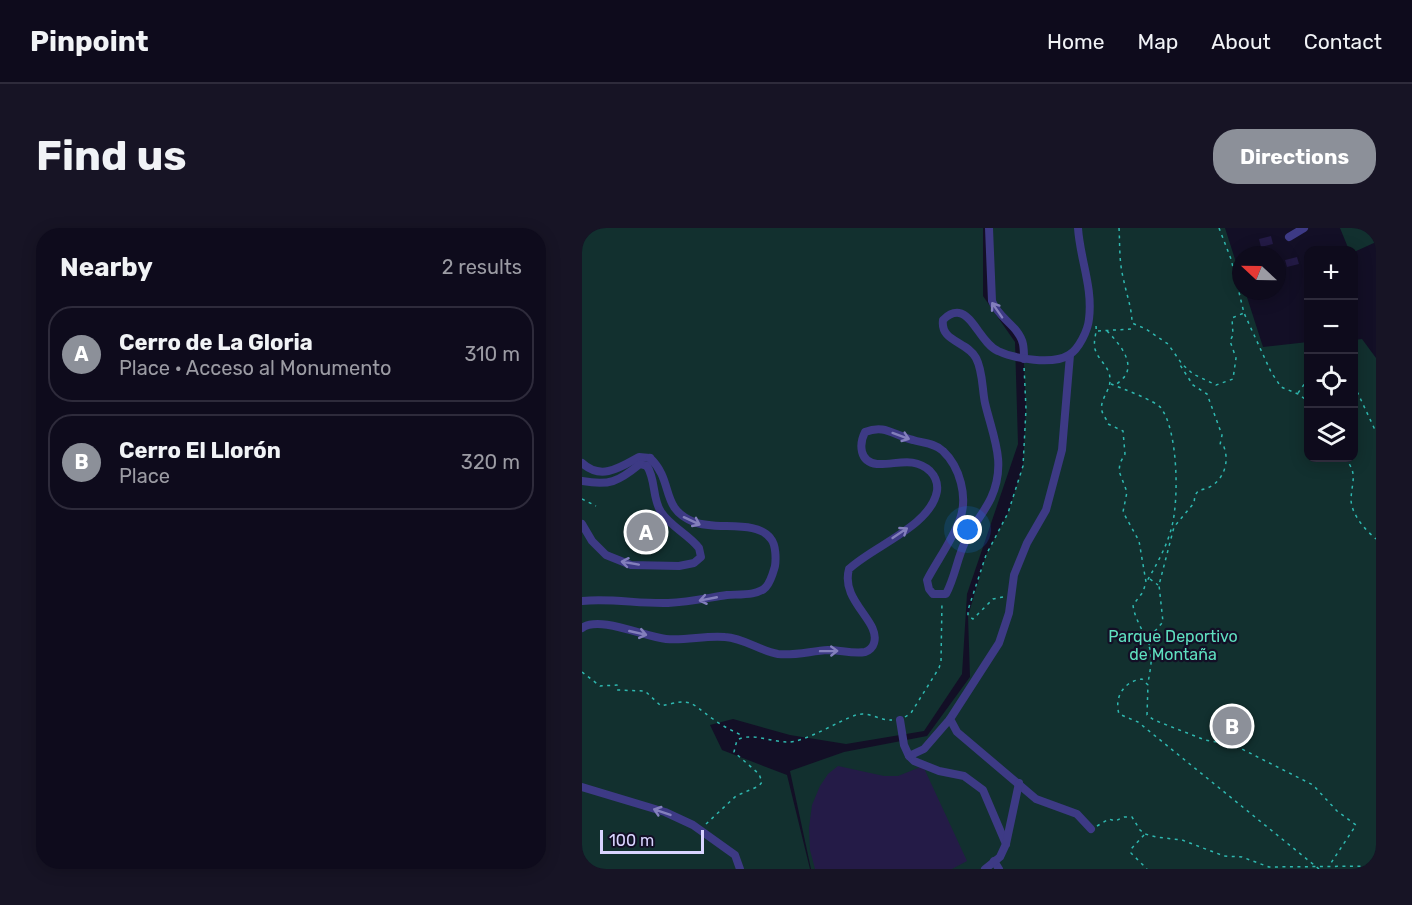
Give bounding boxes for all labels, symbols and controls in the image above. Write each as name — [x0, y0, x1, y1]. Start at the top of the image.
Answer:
text: Pinpoint — [30, 25, 149, 58]
text: Home — [1047, 29, 1104, 54]
text: Map — [1137, 29, 1178, 54]
text: About — [1211, 29, 1271, 54]
text: Contact — [1304, 29, 1382, 54]
button: Directions — [1213, 129, 1376, 184]
text: Find us — [36, 131, 187, 181]
north arrow — [1232, 246, 1286, 300]
map controls — [1304, 246, 1358, 462]
button: + — [1304, 246, 1358, 300]
text: Nearby — [60, 252, 153, 283]
text: 2 results — [442, 255, 522, 279]
button: − — [1304, 300, 1358, 354]
one-way arrow — [991, 301, 1004, 318]
text: Cerro de La Gloria — [119, 329, 313, 356]
text: A — [74, 342, 89, 366]
text: 310 m — [464, 342, 520, 366]
button: locate — [1304, 354, 1358, 408]
text: Place · Acceso al Monumento — [119, 356, 392, 380]
button: layers — [1304, 408, 1358, 462]
one-way arrow — [891, 432, 910, 443]
text: Cerro El Llorón — [119, 437, 281, 464]
text: B — [74, 450, 89, 474]
text: 320 m — [461, 450, 520, 474]
text: Place — [119, 464, 170, 488]
pin: A — [626, 510, 666, 554]
your location — [953, 515, 982, 544]
one-way arrow — [682, 516, 700, 527]
one-way arrow — [892, 527, 908, 539]
one-way arrow — [621, 557, 640, 568]
one-way arrow — [699, 594, 718, 605]
park label: Parque Deportivo de Montaña — [1108, 627, 1238, 664]
one-way arrow — [628, 628, 647, 640]
one-way arrow — [819, 645, 838, 657]
pin: B — [1212, 704, 1252, 748]
one-way arrow — [653, 806, 672, 817]
scale bar — [600, 827, 704, 854]
text: 100 m — [609, 831, 654, 850]

